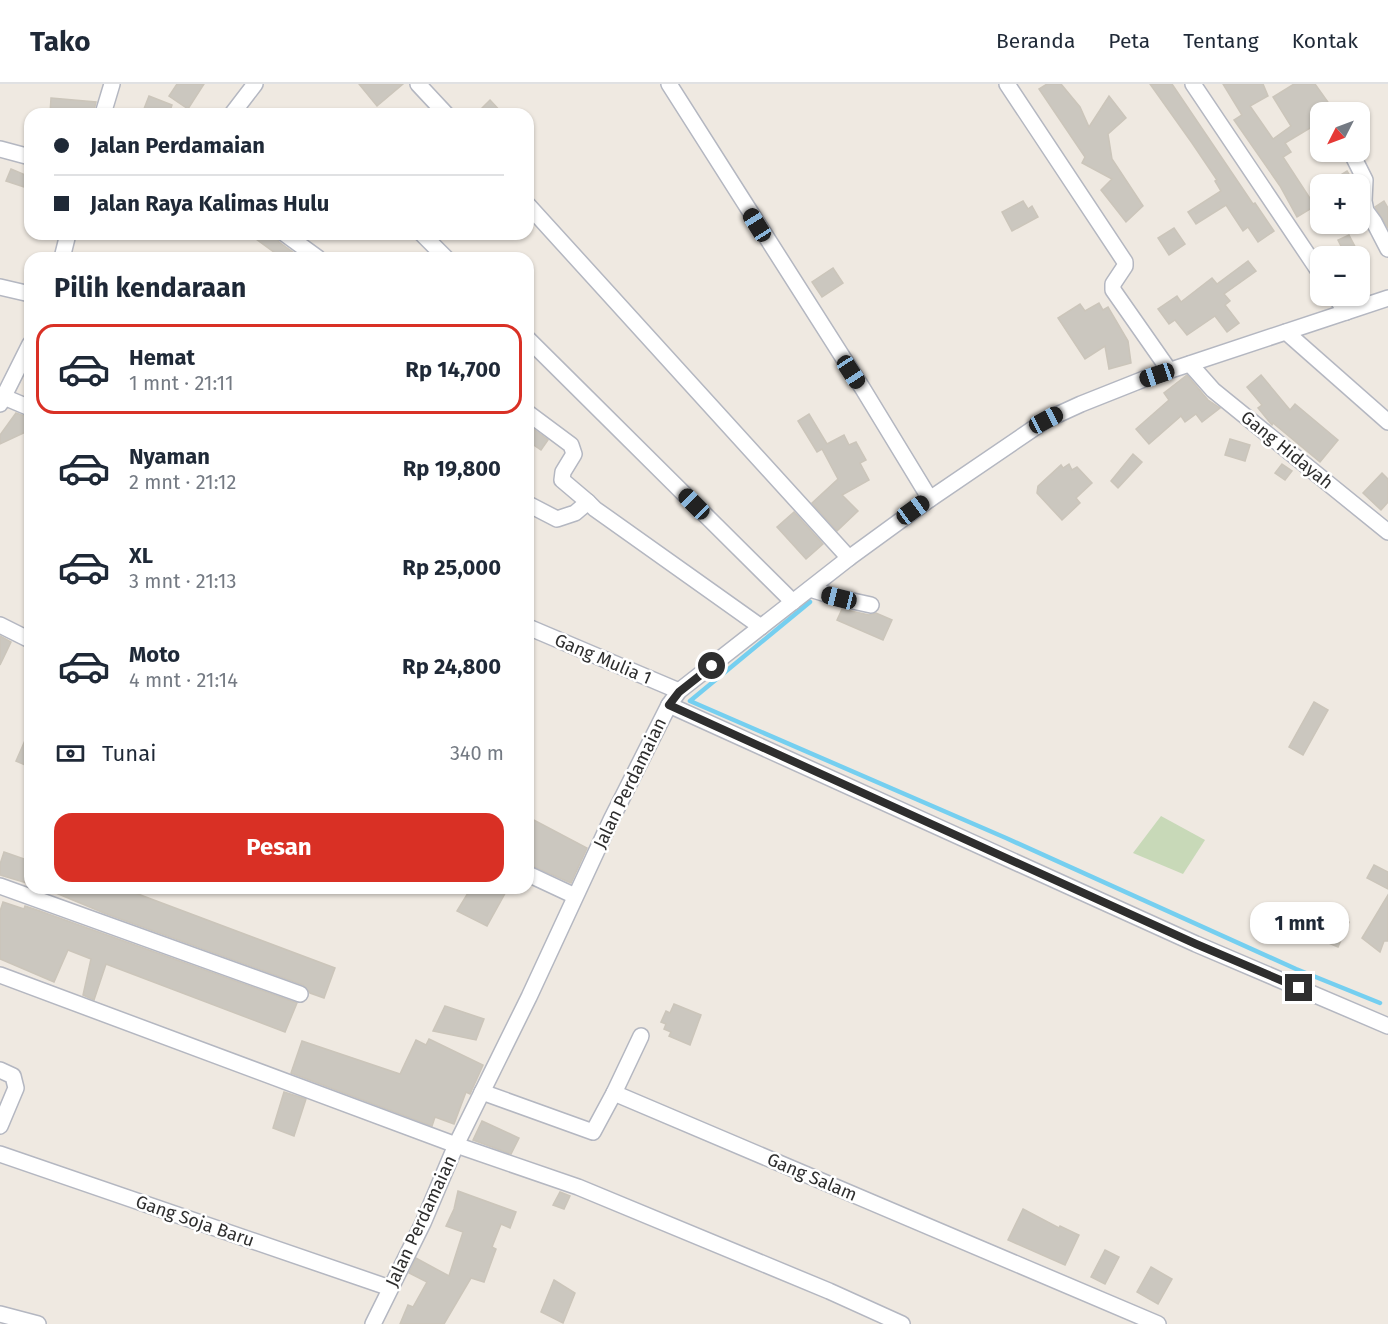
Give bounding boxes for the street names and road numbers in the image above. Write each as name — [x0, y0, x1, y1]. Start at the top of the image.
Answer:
street label: Gang Hidayah — [1236, 406, 1338, 494]
street label: Gang Mulia 1 — [551, 629, 655, 689]
street label: Jalan Perdamaian — [589, 714, 671, 852]
street label: Gang Salam — [764, 1148, 860, 1206]
street label: Jalan Perdamaian — [381, 1152, 461, 1290]
street label: Gang Soja Baru — [133, 1190, 257, 1252]

